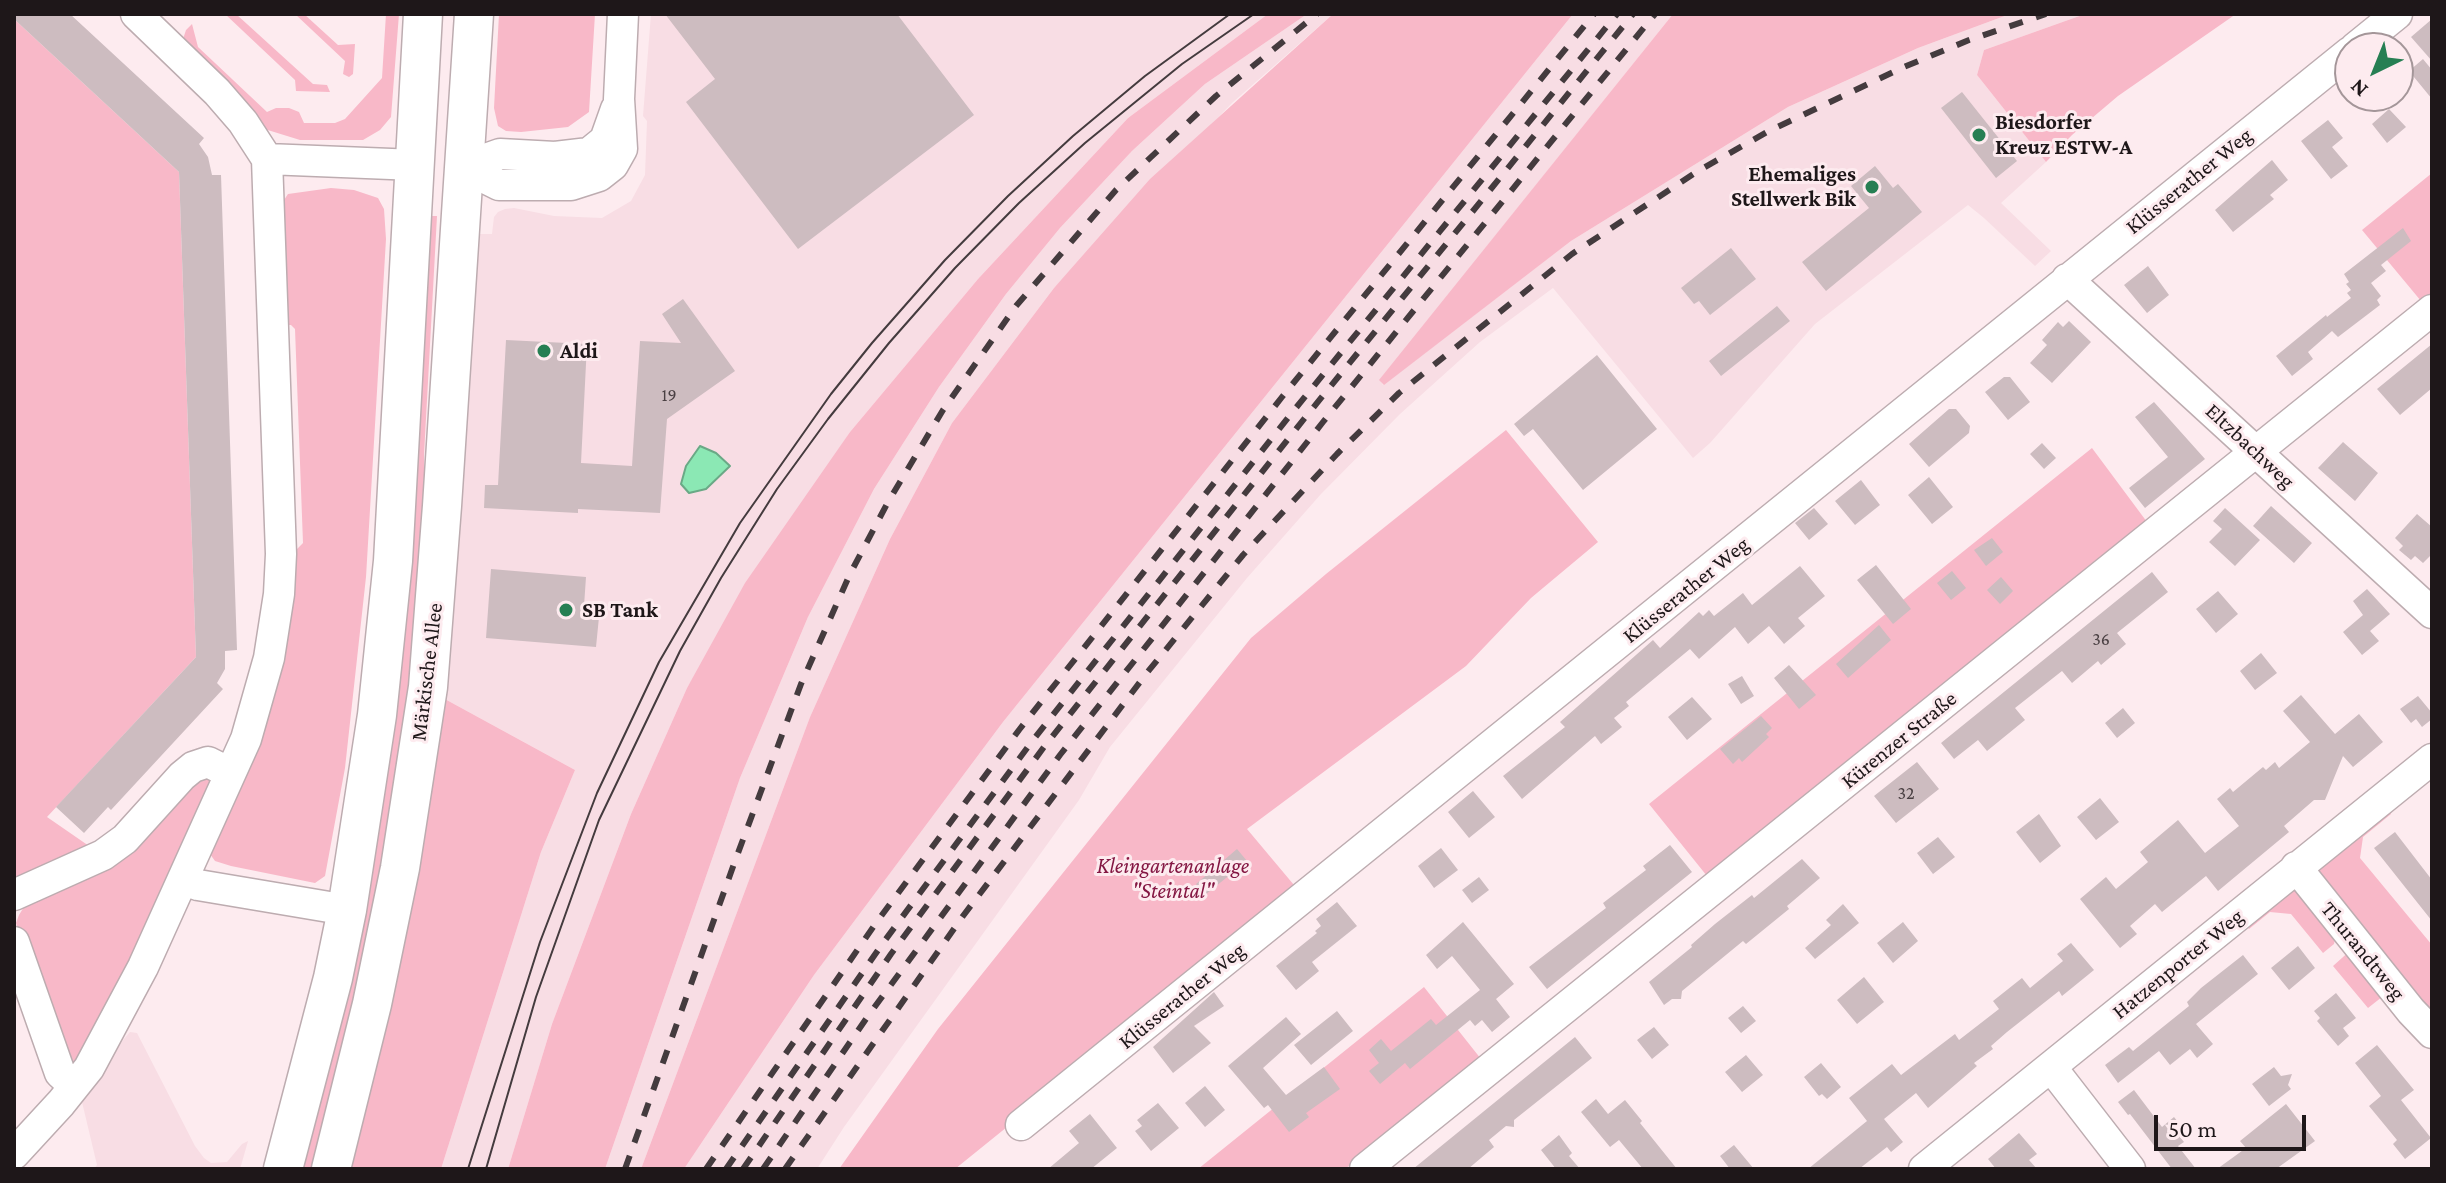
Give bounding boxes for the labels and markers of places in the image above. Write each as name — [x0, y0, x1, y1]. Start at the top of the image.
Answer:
place label: Biesdorfer Kreuz ESTW-A — [1995, 109, 2132, 160]
marker: Biesdorfer Kreuz ESTW-A — [1970, 126, 1988, 144]
place label: Ehemaliges Stellwerk Bik — [1731, 161, 1856, 212]
marker: Ehemaliges Stellwerk Bik — [1863, 178, 1881, 196]
place label: Aldi — [560, 338, 598, 364]
marker: Aldi — [535, 342, 553, 360]
place label: SB Tank — [582, 597, 658, 623]
marker: SB Tank — [557, 601, 575, 619]

